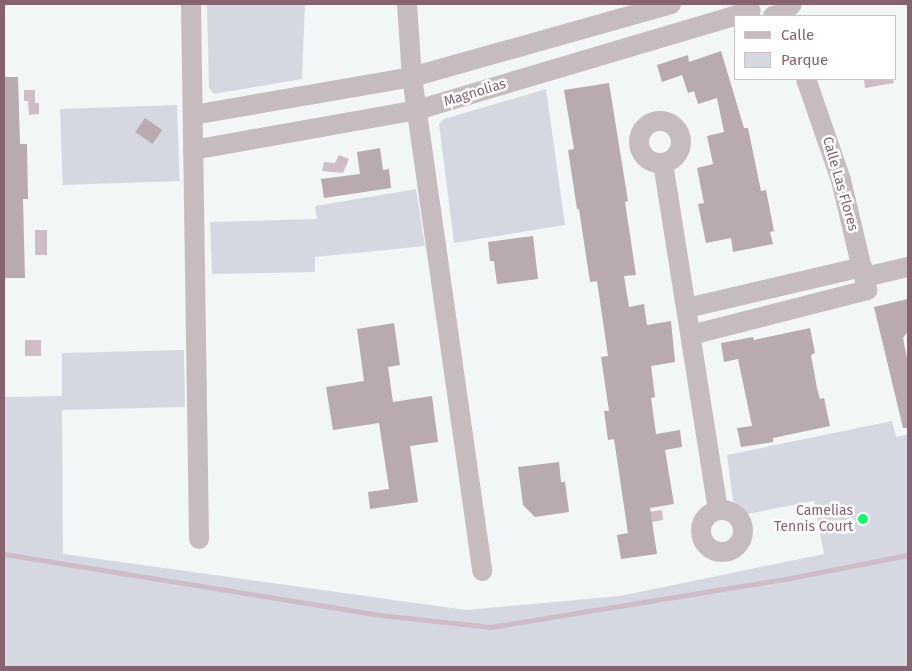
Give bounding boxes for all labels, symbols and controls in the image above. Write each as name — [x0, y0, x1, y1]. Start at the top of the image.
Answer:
legend — [734, 15, 897, 80]
text: Calle — [781, 26, 814, 44]
text: Parque — [781, 51, 828, 69]
street label: Magnolias — [442, 76, 508, 110]
street label: Calle Las Flores — [819, 135, 861, 233]
place label: Camelias Tennis Court — [774, 503, 853, 536]
marker: Camelias Tennis Court — [857, 513, 869, 525]

